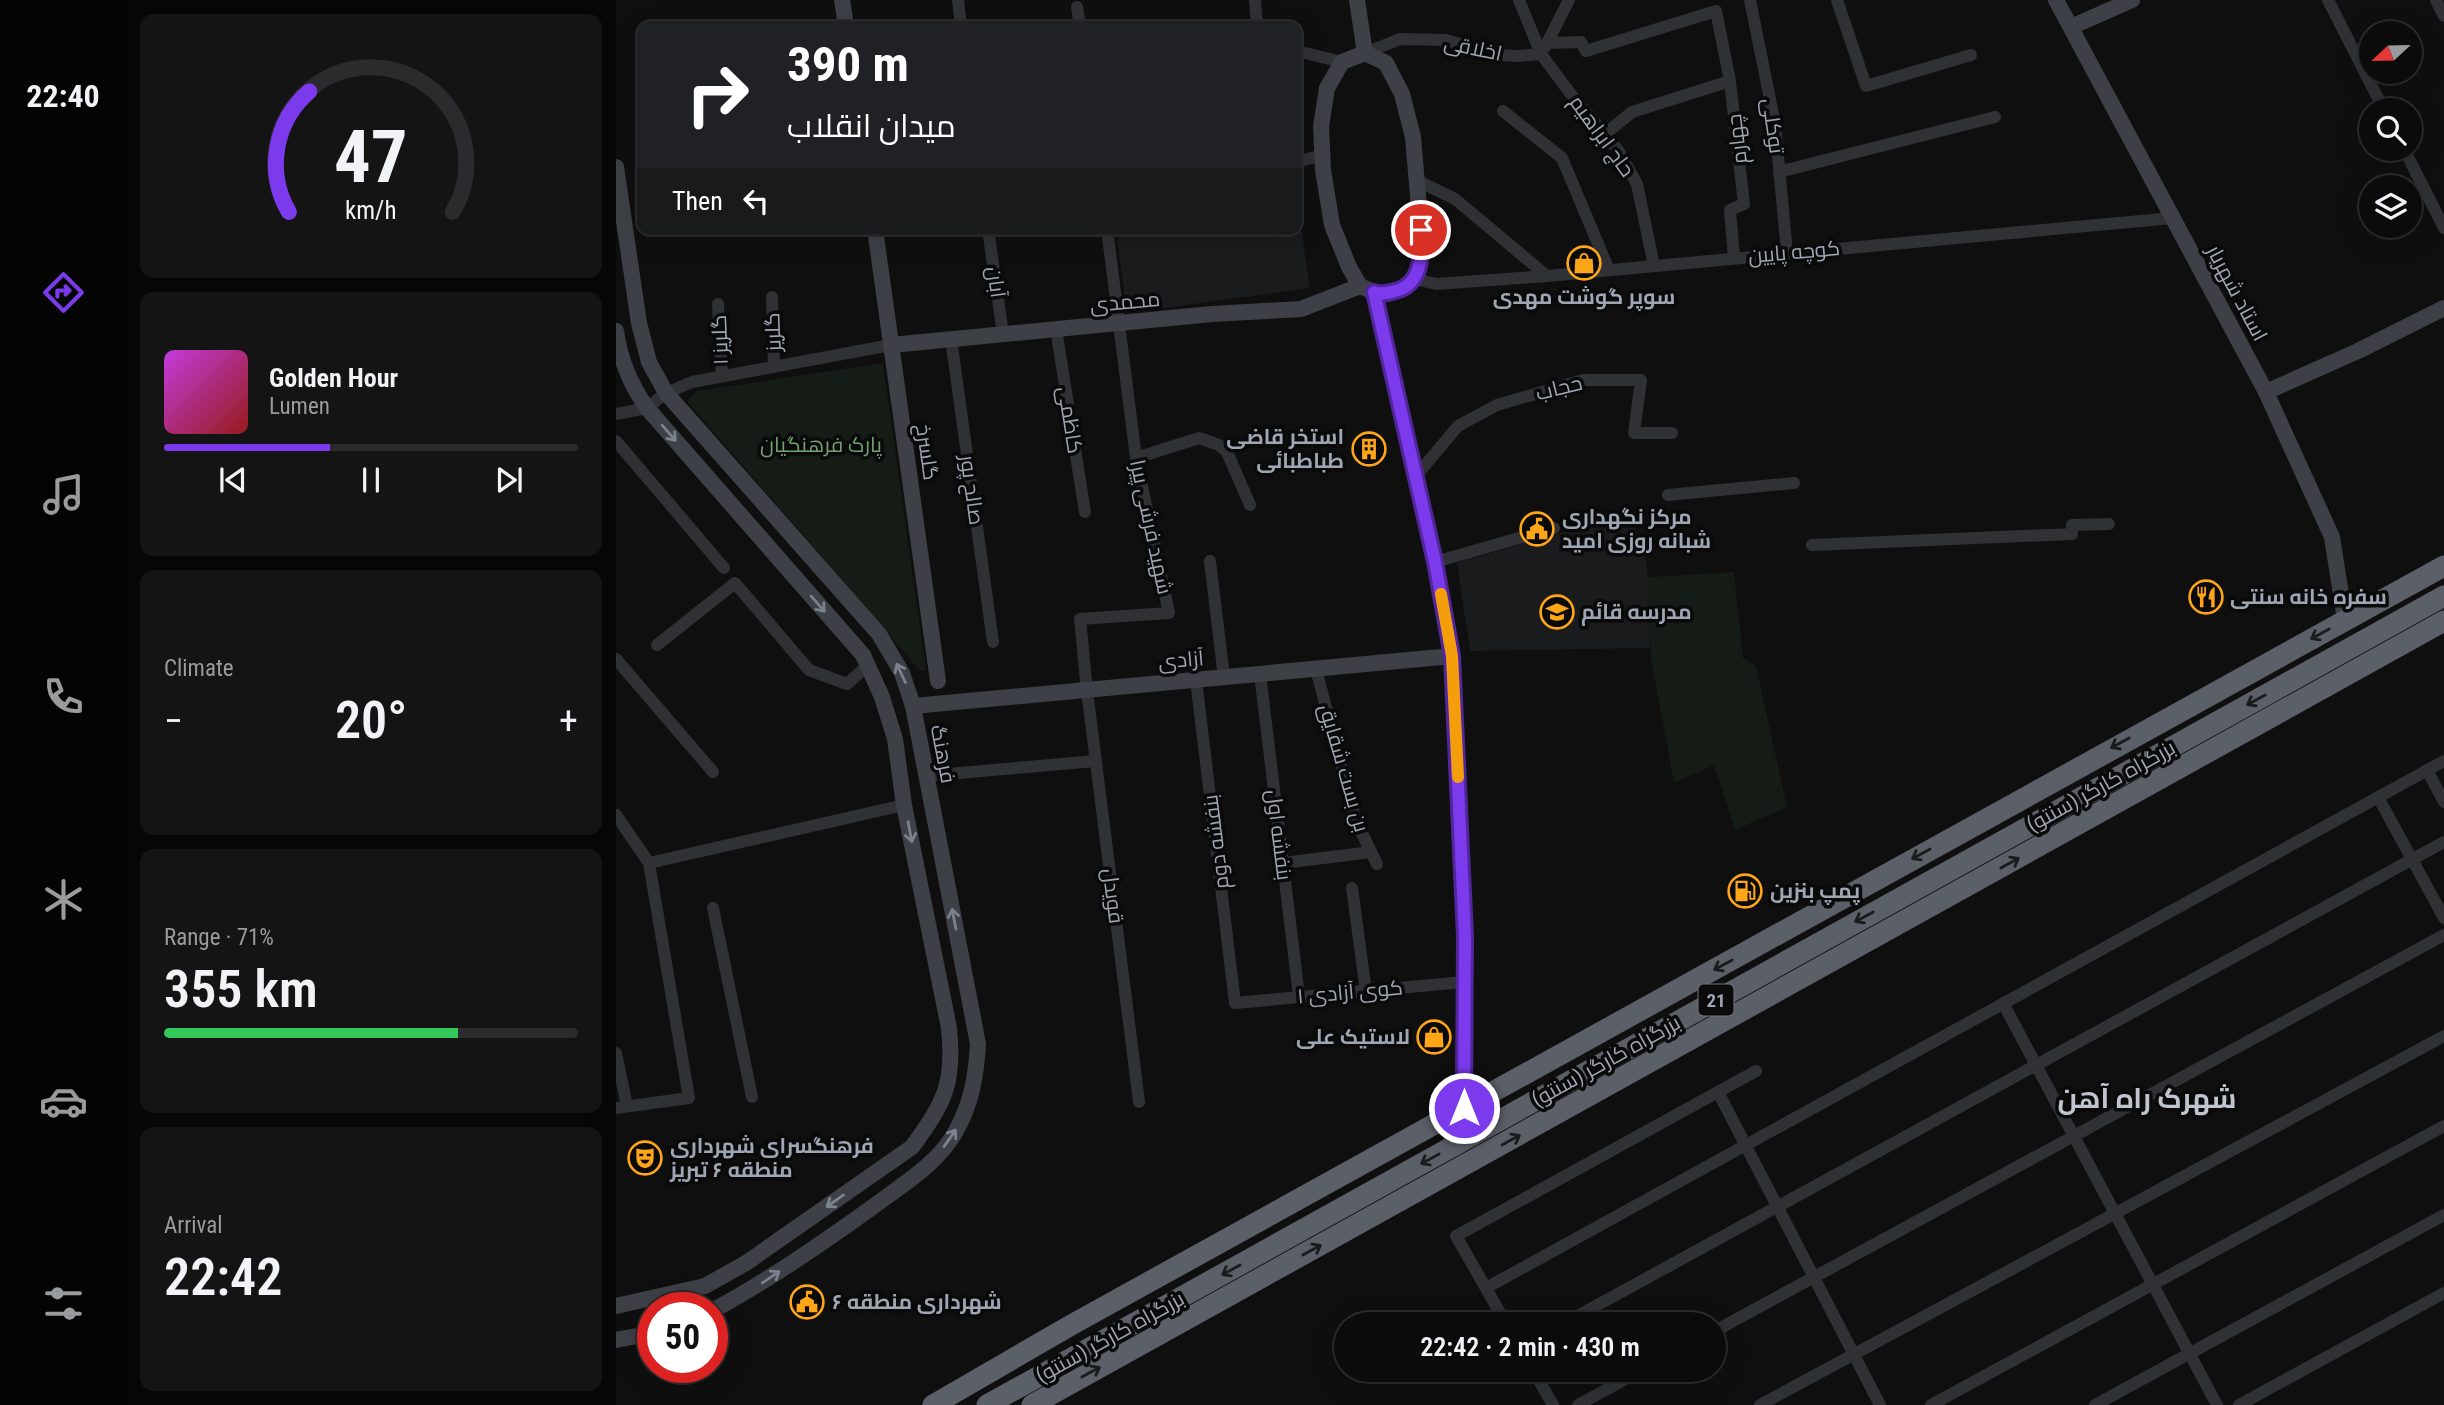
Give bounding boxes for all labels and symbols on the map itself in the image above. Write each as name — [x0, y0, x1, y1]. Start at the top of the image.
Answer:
north arrow — [2359, 21, 2422, 84]
street label: اخلاقی — [1442, 30, 1504, 67]
street label: حاج ابراهیم — [1563, 91, 1640, 183]
street label: توکلی — [1756, 97, 1789, 156]
street label: چهارم — [1722, 112, 1754, 165]
pin — [1391, 200, 1451, 260]
street label: کوچه پایین — [1747, 236, 1841, 270]
street label: استاد شهریار — [2200, 240, 2272, 346]
shop icon: سوپر گوشت مهدی — [1565, 244, 1603, 282]
street label: آبان — [981, 265, 1010, 300]
place label: سوپر گوشت مهدی — [1493, 285, 1675, 312]
street label: محمدی — [1089, 287, 1161, 318]
street label: گلریز — [760, 312, 786, 353]
street label: گلریز ۱ — [707, 315, 733, 365]
street label: حجاب — [1533, 371, 1585, 405]
street label: کاظمی — [1052, 385, 1087, 455]
street label: گلسرخ — [909, 422, 943, 482]
one-way arrow — [660, 424, 677, 441]
place label: استخر قاضی طباطبائی — [1226, 425, 1344, 473]
building icon: استخر قاضی طباطبائی — [1350, 430, 1388, 468]
park label: پارک فرهنگیان — [760, 433, 882, 459]
street label: صالح پور — [953, 452, 989, 527]
street label: شهید فرشی پیرا — [1123, 458, 1177, 597]
place label: مرکز نگهداری شبانه روزی امید — [1562, 505, 1711, 554]
public building icon: مرکز نگهداری شبانه روزی امید — [1518, 510, 1556, 548]
restaurant icon: سفره خانه سنتی — [2187, 578, 2225, 616]
place label: سفره خانه سنتی — [2230, 585, 2387, 609]
school or university icon: مدرسه قائم — [1538, 593, 1576, 631]
one-way arrow — [810, 595, 826, 613]
place label: مدرسه قائم — [1581, 600, 1692, 626]
one-way arrow — [2310, 627, 2330, 641]
street label: آزادی — [1157, 646, 1205, 675]
one-way arrow — [893, 663, 906, 684]
one-way arrow — [2246, 694, 2267, 707]
street label: بن بست شقایق — [1313, 701, 1374, 835]
street label: فرهنگ — [926, 723, 960, 785]
street label: بزرگراه کارگر (سنتو) — [2023, 735, 2179, 837]
one-way arrow — [2110, 737, 2131, 751]
street label: بنفشه اول — [1261, 788, 1296, 882]
street label: بنفشه دوم — [1198, 793, 1236, 891]
one-way arrow — [903, 820, 917, 843]
one-way arrow — [1912, 847, 1932, 861]
one-way arrow — [1999, 856, 2019, 870]
street label: قویدل — [1097, 867, 1128, 925]
fuel station icon: پمپ بنزین — [1726, 872, 1764, 910]
place label: پمپ بنزین — [1770, 879, 1860, 906]
one-way arrow — [946, 908, 960, 931]
one-way arrow — [1854, 911, 1875, 924]
one-way arrow — [1713, 959, 1734, 972]
street label: کوی آزادی ۱ — [1296, 975, 1404, 1010]
road number: 21 — [1698, 984, 1734, 1016]
street label: بزرگراه کارگر (سنتو) — [1528, 1010, 1684, 1112]
shop icon: لاستیک علی — [1415, 1018, 1453, 1056]
place label: لاستیک علی — [1296, 1025, 1410, 1049]
position arrow — [1427, 1071, 1501, 1145]
district label: شهرک راه آهن — [2057, 1082, 2237, 1116]
one-way arrow — [942, 1129, 957, 1148]
one-way arrow — [1500, 1133, 1521, 1146]
place label: فرهنگسرای شهرداری منطقه ۶ تبریز — [669, 1134, 874, 1182]
theatre icon: فرهنگسرای شهرداری منطقه ۶ تبریز — [626, 1139, 664, 1177]
one-way arrow — [1420, 1152, 1440, 1166]
one-way arrow — [826, 1194, 845, 1208]
one-way arrow — [1301, 1243, 1322, 1256]
one-way arrow — [1221, 1264, 1242, 1277]
one-way arrow — [761, 1270, 780, 1284]
public building icon: شهرداری منطقه ۶ — [788, 1283, 826, 1321]
street label: بزرگراه کارگر (سنتو) — [1032, 1286, 1188, 1388]
place label: شهرداری منطقه ۶ — [832, 1290, 1002, 1315]
speed limit sign: 50 — [637, 1292, 728, 1383]
one-way arrow — [1081, 1365, 1101, 1379]

